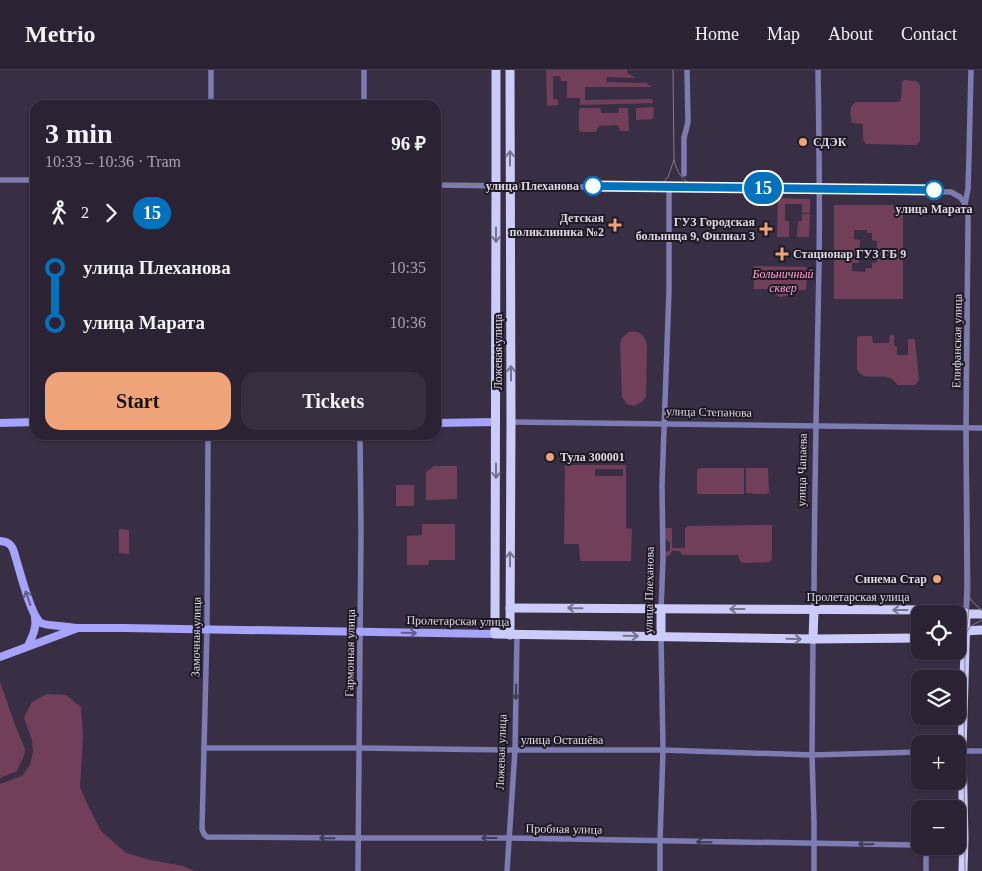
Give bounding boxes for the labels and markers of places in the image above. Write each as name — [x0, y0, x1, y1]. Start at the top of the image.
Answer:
place label: СДЭК — [813, 135, 847, 149]
marker: СДЭК — [797, 136, 809, 148]
marker: улица Плеханова — [583, 176, 603, 196]
place label: улица Плеханова — [486, 179, 579, 193]
marker: улица Марата — [924, 180, 944, 200]
place label: улица Марата — [896, 202, 973, 216]
place label: Детская поликлиника №2 — [509, 211, 605, 239]
place label: ГУЗ Городская больница 9, Филиал 3 — [636, 215, 755, 243]
marker: Детская поликлиника №2 — [608, 218, 622, 232]
marker: ГУЗ Городская больница 9, Филиал 3 — [759, 222, 773, 236]
marker: Стационар ГУЗ ГБ 9 — [775, 247, 789, 261]
place label: Стационар ГУЗ ГБ 9 — [793, 247, 906, 261]
place label: Тула 300001 — [560, 450, 625, 464]
marker: Тула 300001 — [544, 451, 556, 463]
place label: Синема Стар — [855, 572, 927, 586]
marker: Синема Стар — [931, 573, 943, 585]

